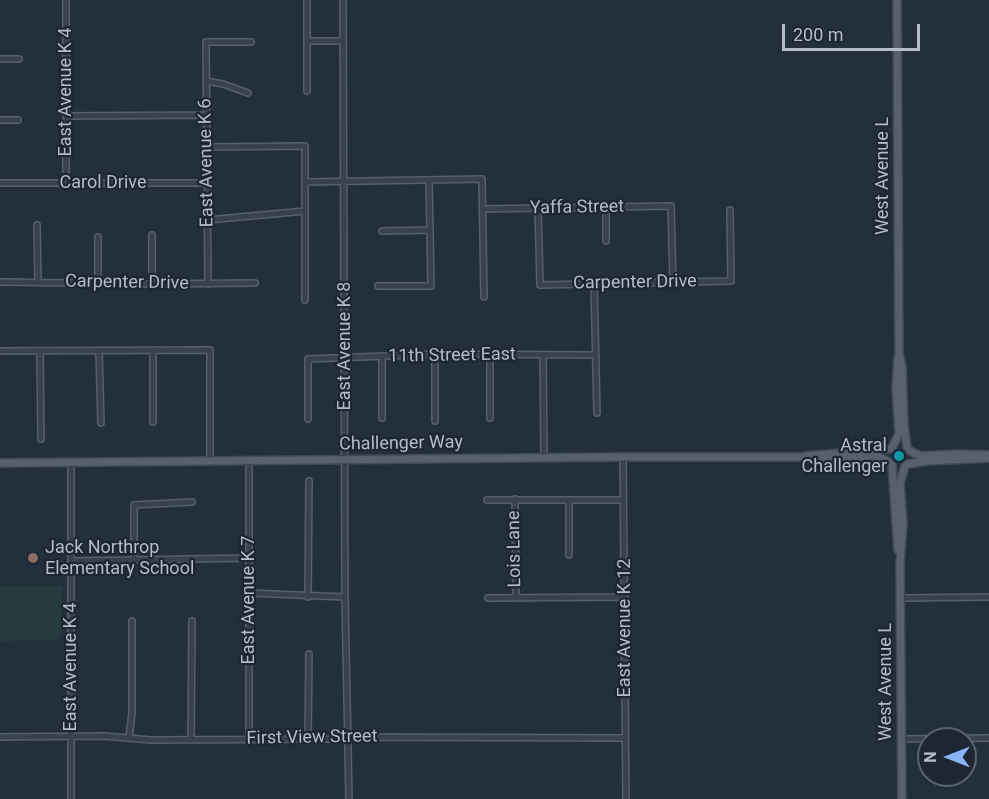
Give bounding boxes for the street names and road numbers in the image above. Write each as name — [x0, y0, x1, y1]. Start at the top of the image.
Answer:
street label: East Avenue K 4 — [55, 28, 77, 156]
street label: East Avenue K 6 — [195, 98, 219, 228]
street label: West Avenue L — [872, 117, 894, 235]
street label: Carol Drive — [60, 172, 146, 194]
street label: Yaffa Street — [530, 196, 624, 220]
street label: Carpenter Drive — [65, 271, 189, 295]
street label: Carpenter Drive — [573, 271, 697, 295]
street label: East Avenue K 8 — [334, 282, 356, 410]
street label: 11th Street East — [388, 344, 516, 368]
street label: Challenger Way — [339, 432, 463, 456]
street label: Lois Lane — [504, 510, 526, 588]
street label: East Avenue K 7 — [238, 536, 260, 664]
street label: East Avenue K 12 — [614, 559, 636, 697]
street label: East Avenue K 4 — [60, 603, 82, 731]
street label: West Avenue L — [875, 623, 897, 741]
street label: First View Street — [246, 726, 378, 750]

